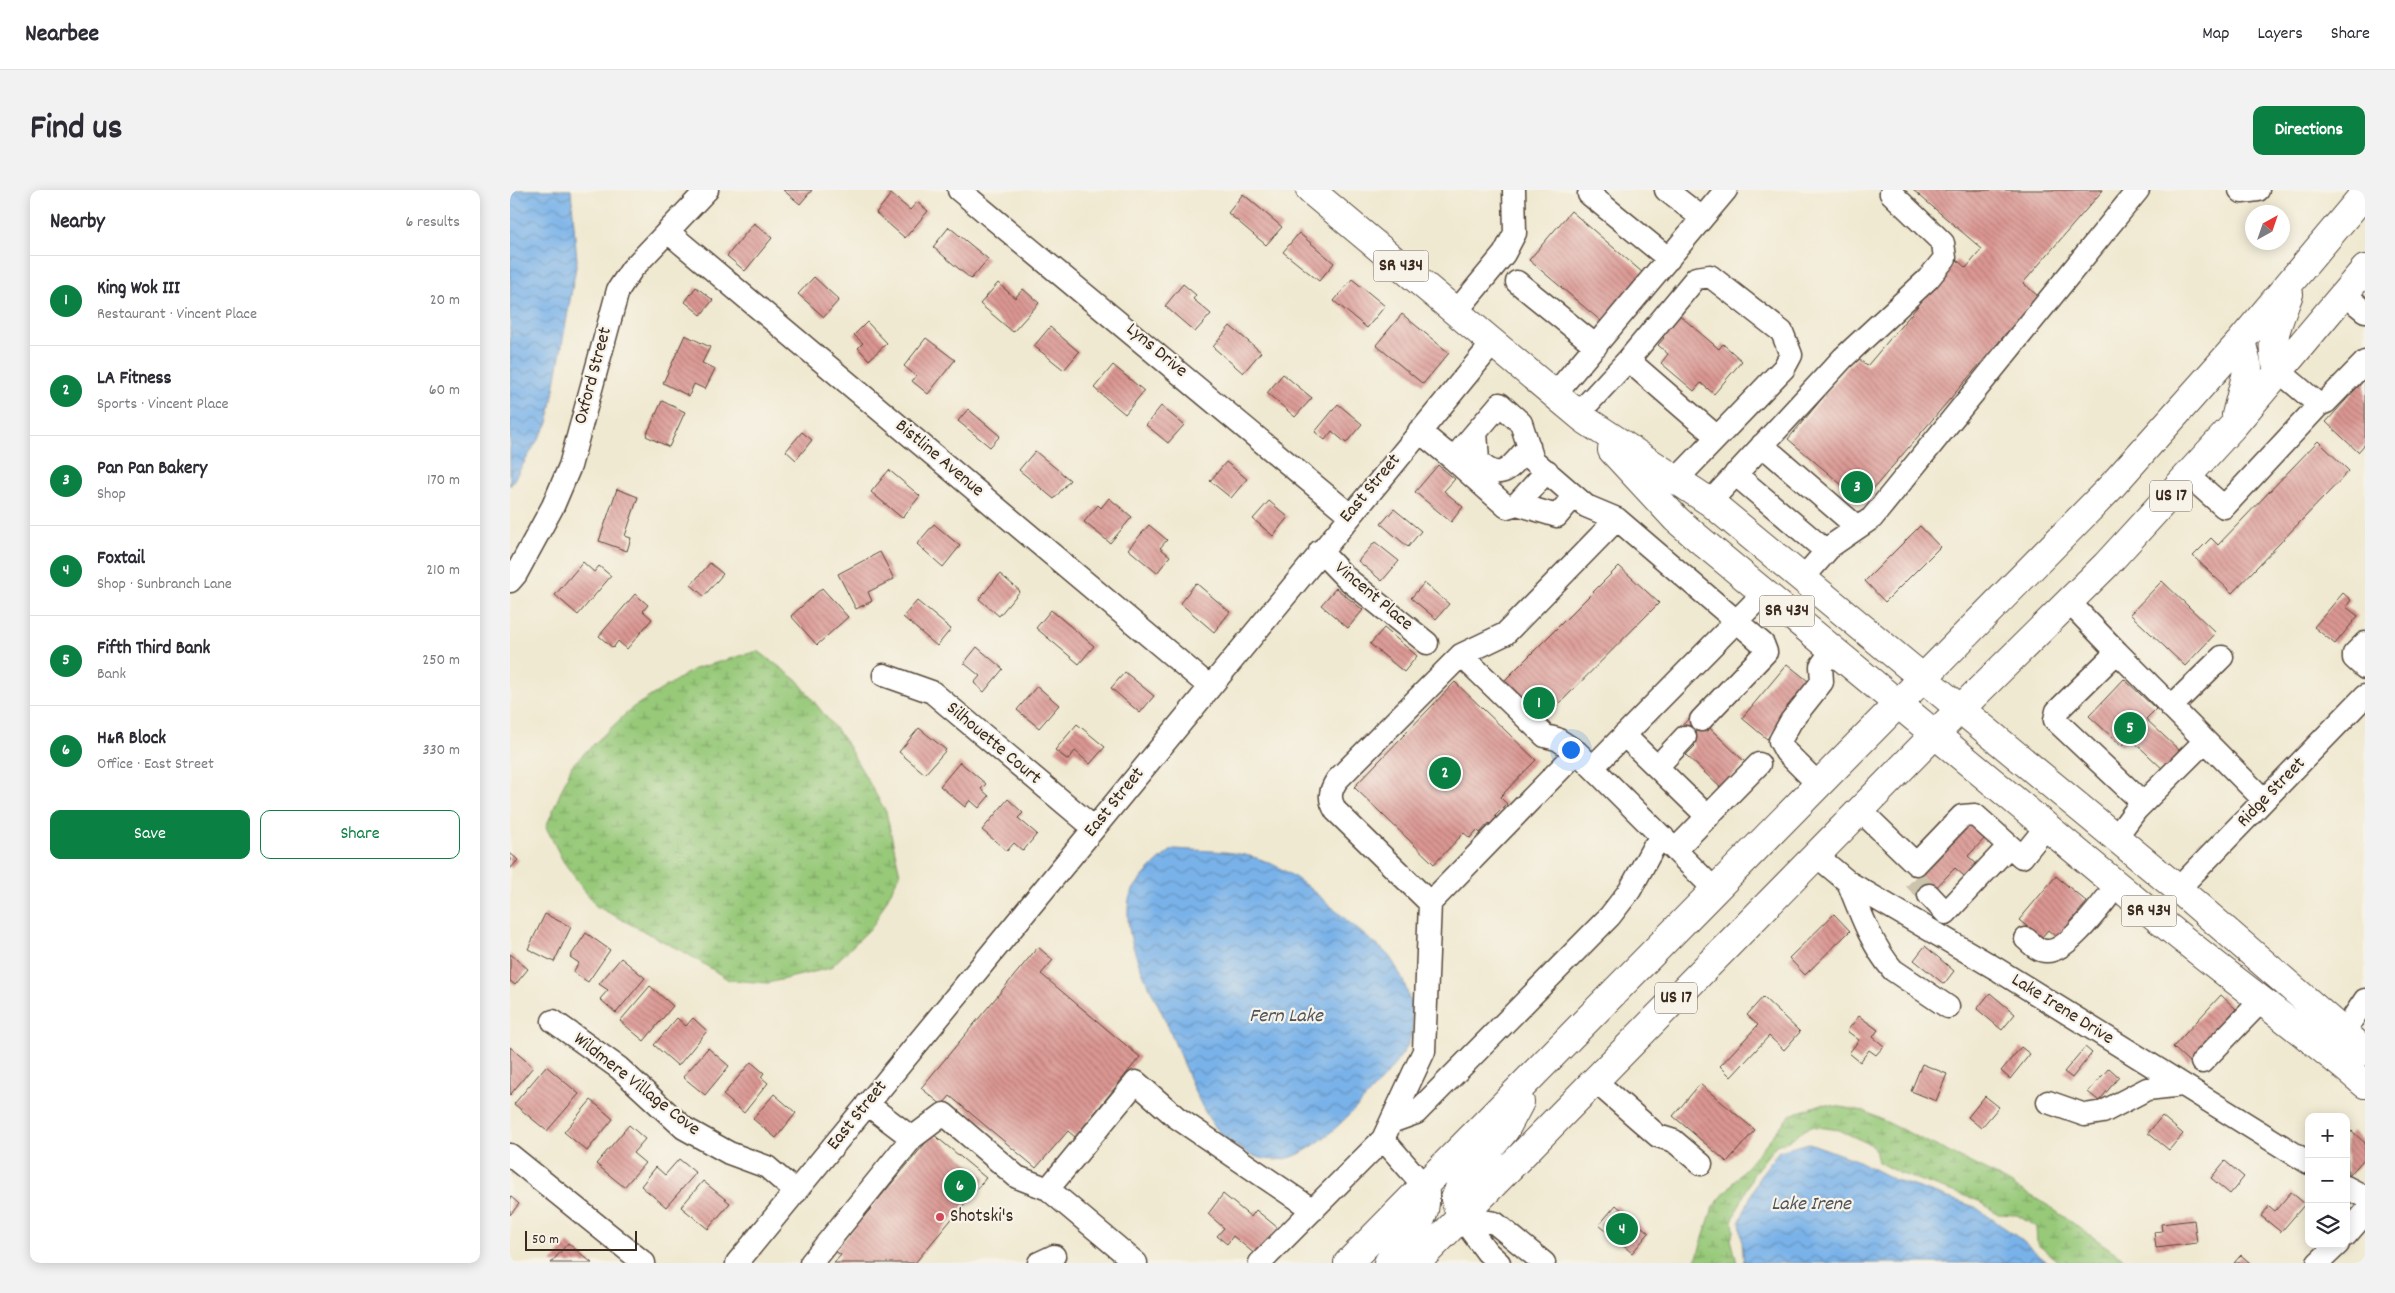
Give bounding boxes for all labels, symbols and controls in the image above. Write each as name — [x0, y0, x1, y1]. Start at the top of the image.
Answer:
text: Nearbee — [25, 18, 99, 52]
text: Map — [2202, 22, 2229, 47]
text: Layers — [2257, 22, 2303, 47]
text: Share — [2331, 22, 2370, 47]
text: Find us — [30, 105, 122, 155]
button: Directions — [2253, 106, 2365, 155]
north arrow — [2245, 205, 2290, 250]
text: Nearby — [50, 208, 105, 238]
text: 6 results — [405, 211, 460, 234]
road number: SR 434 — [1374, 250, 1428, 282]
text: King Wok III — [97, 276, 180, 303]
text: 1 — [64, 289, 68, 312]
text: 20 m — [430, 289, 460, 312]
text: Restaurant · Vincent Place — [97, 303, 257, 326]
street label: Lyns Drive — [1119, 317, 1193, 385]
street label: Oxford Street — [568, 324, 620, 428]
text: LA Fitness — [97, 366, 172, 393]
text: 2 — [63, 379, 70, 402]
text: 60 m — [429, 379, 460, 402]
text: Sports · Vincent Place — [97, 393, 229, 416]
street label: Bistline Avenue — [889, 414, 989, 504]
street label: East Street — [1334, 449, 1408, 529]
text: Pan Pan Bakery — [97, 456, 207, 483]
pin: 3 — [1841, 468, 1873, 506]
text: 3 — [62, 469, 70, 492]
text: 170 m — [427, 469, 460, 492]
road number: US 17 — [2150, 480, 2192, 512]
text: Shop — [97, 483, 126, 506]
text: Foxtail — [97, 546, 145, 573]
street label: Vincent Place — [1328, 556, 1418, 638]
text: 4 — [63, 559, 69, 582]
text: 210 m — [426, 559, 460, 582]
text: Shop · Sunbranch Lane — [97, 573, 232, 596]
road number: SR 434 — [1760, 596, 1814, 626]
text: Fifth Third Bank — [97, 636, 210, 663]
text: 5 — [62, 649, 70, 672]
text: 250 m — [422, 649, 460, 672]
text: Bank — [97, 663, 126, 686]
pin: 1 — [1523, 684, 1555, 722]
street label: Silhouette Court — [940, 696, 1046, 792]
pin: 5 — [2114, 709, 2146, 747]
text: H&R Block — [97, 726, 166, 753]
your location — [1558, 737, 1584, 763]
text: 6 — [62, 739, 70, 762]
text: 330 m — [422, 739, 460, 762]
street label: Ridge Street — [2231, 752, 2313, 834]
text: Office · East Street — [97, 753, 214, 776]
pin: 2 — [1429, 754, 1461, 792]
street label: East Street — [1078, 762, 1152, 844]
button: Save — [50, 810, 250, 859]
button: Share — [260, 810, 460, 859]
road number: SR 434 — [2122, 896, 2176, 926]
street label: Lake Irene Drive — [2005, 968, 2119, 1052]
road number: US 17 — [1655, 982, 1697, 1014]
water label: Fern Lake — [1249, 1003, 1324, 1031]
street label: Wildmere Village Cove — [567, 1027, 705, 1143]
street label: East Street — [821, 1075, 895, 1157]
map controls — [2305, 1113, 2350, 1248]
button: + — [2305, 1113, 2350, 1158]
button: − — [2305, 1158, 2350, 1203]
pin: 6 — [944, 1167, 976, 1205]
water label: Lake Irene — [1771, 1191, 1852, 1219]
button: layers — [2305, 1203, 2350, 1248]
place label: Shotski's — [950, 1204, 1014, 1231]
pin: 4 — [1606, 1210, 1638, 1248]
marker: Shotski's — [934, 1211, 946, 1223]
scale bar — [525, 1228, 638, 1251]
text: 50 m — [532, 1230, 559, 1250]

